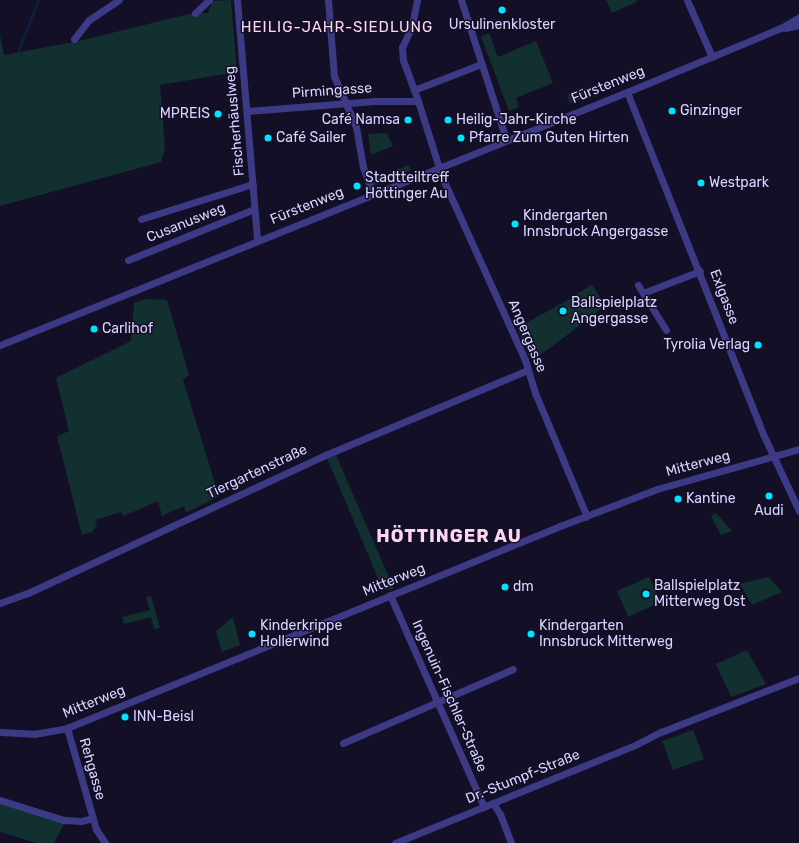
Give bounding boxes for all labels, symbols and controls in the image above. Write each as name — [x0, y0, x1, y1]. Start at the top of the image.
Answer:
marker: Ursulinenkloster — [497, 5, 507, 15]
place label: Ursulinenkloster — [449, 17, 555, 33]
district label: HEILIG-JAHR-SIEDLUNG — [241, 19, 433, 37]
street label: Fürstenweg — [569, 63, 647, 107]
street label: Fischerhäuslweg — [222, 65, 248, 177]
street label: Pirmingasse — [291, 80, 373, 102]
place label: Ginzinger — [680, 103, 742, 119]
place label: MPREIS — [160, 106, 210, 122]
marker: Ginzinger — [667, 106, 677, 116]
marker: MPREIS — [213, 109, 223, 119]
place label: Café Namsa — [322, 112, 400, 128]
place label: Heilig-Jahr-Kirche — [456, 112, 577, 128]
marker: Café Namsa — [403, 115, 413, 125]
marker: Heilig-Jahr-Kirche — [443, 115, 453, 125]
place label: Café Sailer — [276, 130, 346, 146]
place label: Pfarre Zum Guten Hirten — [469, 130, 629, 146]
marker: Café Sailer — [263, 133, 273, 143]
marker: Pfarre Zum Guten Hirten — [456, 133, 466, 143]
place label: Stadtteiltreff Höttinger Au — [365, 170, 449, 202]
place label: Westpark — [709, 175, 769, 191]
marker: Westpark — [696, 178, 706, 188]
marker: Stadtteiltreff Höttinger Au — [352, 181, 362, 191]
street label: Fürstenweg — [268, 184, 346, 228]
street label: Cusanusweg — [144, 200, 228, 246]
place label: Kindergarten Innsbruck Angergasse — [523, 208, 669, 240]
marker: Kindergarten Innsbruck Angergasse — [510, 219, 520, 229]
street label: Exlgasse — [706, 267, 742, 327]
place label: Ballspielplatz Angergasse — [571, 295, 657, 328]
street label: Angergasse — [504, 297, 550, 375]
marker: Ballspielplatz Angergasse — [558, 306, 568, 316]
place label: Carlihof — [102, 321, 153, 337]
marker: Carlihof — [89, 324, 99, 334]
place label: Tyrolia Verlag — [663, 337, 750, 353]
marker: Tyrolia Verlag — [753, 340, 763, 350]
street label: Tiergartenstraße — [204, 441, 310, 503]
street label: Mitterweg — [664, 447, 732, 481]
place label: Kantine — [686, 491, 736, 507]
marker: Audi — [764, 491, 774, 501]
marker: Kantine — [673, 494, 683, 504]
place label: Audi — [754, 503, 784, 519]
district label: HÖTTINGER AU — [376, 525, 522, 547]
street label: Mitterweg — [360, 560, 428, 600]
place label: Ballspielplatz Mitterweg Ost — [654, 578, 745, 610]
place label: dm — [513, 579, 534, 595]
marker: dm — [500, 582, 510, 592]
marker: Ballspielplatz Mitterweg Ost — [641, 589, 651, 599]
street label: Ingenuin-Fischler-Straße — [408, 617, 490, 775]
place label: Kinderkrippe Hollerwind — [260, 618, 342, 650]
place label: Kindergarten Innsbruck Mitterweg — [539, 618, 673, 650]
marker: Kinderkrippe Hollerwind — [247, 629, 257, 639]
marker: Kindergarten Innsbruck Mitterweg — [526, 629, 536, 639]
street label: Mitterweg — [60, 682, 128, 722]
place label: INN-Beisl — [133, 709, 194, 725]
marker: INN-Beisl — [120, 712, 130, 722]
street label: Rehgasse — [75, 736, 109, 802]
street label: Dr.-Stumpf-Straße — [463, 746, 583, 808]

